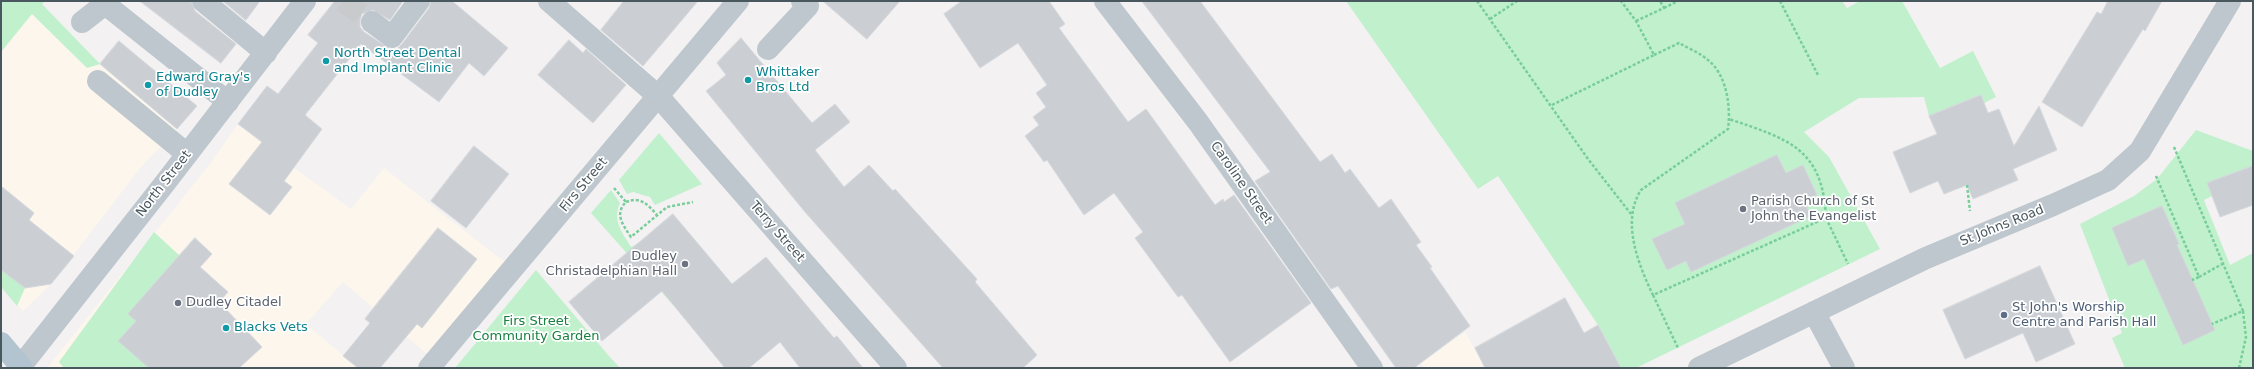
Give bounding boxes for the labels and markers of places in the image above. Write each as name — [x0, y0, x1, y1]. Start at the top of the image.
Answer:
place label: North Street Dental and Implant Clinic — [334, 46, 461, 77]
marker: North Street Dental and Implant Clinic — [321, 56, 331, 66]
place label: Whittaker Bros Ltd — [756, 65, 819, 96]
place label: Edward Gray's of Dudley — [156, 70, 250, 101]
marker: Whittaker Bros Ltd — [743, 75, 753, 85]
marker: Edward Gray's of Dudley — [143, 80, 153, 90]
place label: Parish Church of St John the Evangelist — [1751, 194, 1876, 225]
marker: Parish Church of St John the Evangelist — [1738, 204, 1748, 214]
place label: Dudley Christadelphian Hall — [546, 249, 677, 280]
marker: Dudley Christadelphian Hall — [680, 259, 690, 269]
place label: Dudley Citadel — [186, 295, 282, 311]
marker: Dudley Citadel — [173, 298, 183, 308]
place label: St John's Worship Centre and Parish Hall — [2012, 300, 2156, 331]
marker: St John's Worship Centre and Parish Hall — [1999, 310, 2009, 320]
place label: Blacks Vets — [234, 320, 308, 336]
marker: Blacks Vets — [221, 323, 231, 333]

